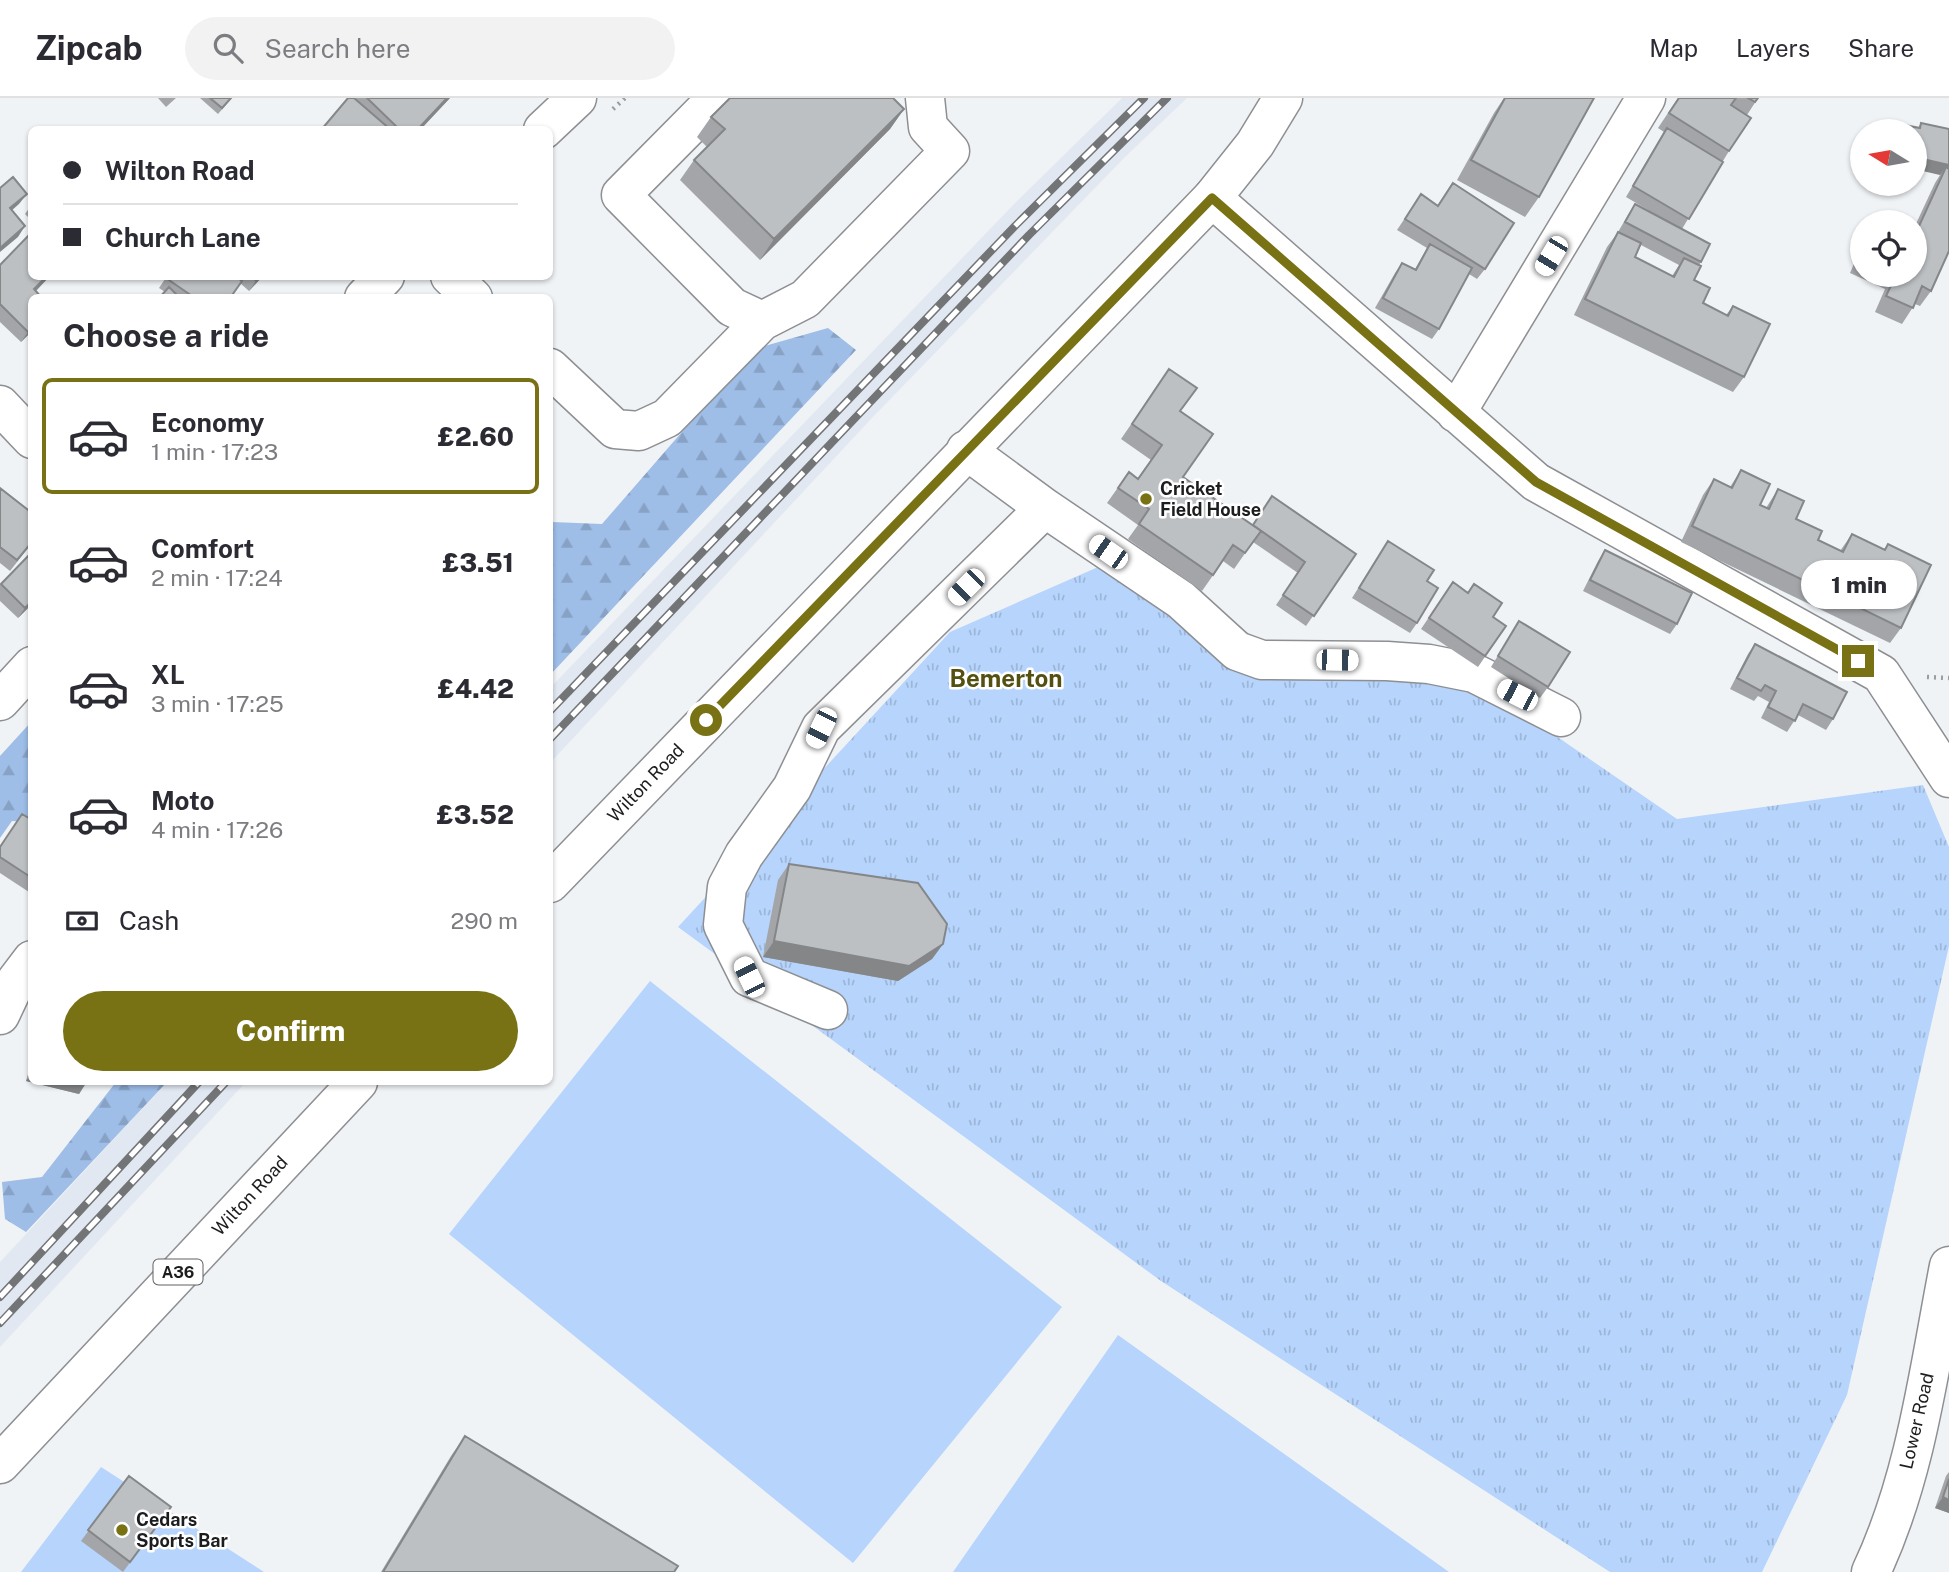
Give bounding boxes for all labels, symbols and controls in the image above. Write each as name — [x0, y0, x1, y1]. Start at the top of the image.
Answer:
search box — [185, 17, 675, 80]
text: Zipcab — [35, 29, 143, 67]
icon: search — [209, 29, 247, 67]
text: Search here — [265, 33, 411, 64]
text: Map — [1649, 34, 1698, 62]
text: Layers — [1736, 34, 1810, 62]
text: Share — [1848, 34, 1914, 62]
north arrow — [1850, 119, 1927, 196]
map controls — [1850, 119, 1927, 287]
text: Wilton Road — [105, 155, 255, 186]
button: locate — [1850, 210, 1927, 287]
text: Church Lane — [105, 222, 261, 253]
car — [1532, 233, 1571, 279]
text: Choose a ride — [63, 317, 269, 354]
icon: car — [67, 405, 130, 468]
text: Economy — [151, 407, 264, 438]
text: £2.60 — [438, 421, 514, 452]
text: 1 min · 17:23 — [151, 438, 278, 465]
place label: Cricket Field House — [1160, 478, 1261, 520]
marker: Cricket Field House — [1138, 491, 1154, 507]
icon: car — [67, 531, 130, 594]
car — [1085, 531, 1132, 573]
text: Comfort — [151, 533, 254, 564]
text: £3.51 — [442, 547, 514, 578]
callout: 1 min — [1800, 560, 1916, 608]
text: 2 min · 17:24 — [151, 564, 283, 591]
car — [944, 565, 989, 609]
text: 1 min — [1831, 571, 1887, 598]
route end — [1842, 645, 1874, 677]
car — [1316, 649, 1359, 671]
icon: car — [67, 657, 130, 720]
text: XL — [151, 659, 185, 690]
district label: Bemerton — [949, 664, 1063, 692]
text: £4.42 — [437, 673, 514, 704]
car — [1494, 676, 1541, 714]
text: 3 min · 17:25 — [151, 690, 284, 717]
route start — [690, 704, 722, 736]
car — [803, 705, 840, 751]
street label: Wilton Road — [603, 739, 688, 826]
icon: car — [67, 783, 130, 846]
text: Moto — [151, 785, 214, 816]
text: £3.52 — [437, 799, 514, 830]
text: 4 min · 17:26 — [151, 816, 283, 843]
icon: cash — [63, 902, 101, 940]
text: Cash — [119, 905, 179, 936]
text: 290 m — [451, 907, 518, 934]
car — [731, 954, 768, 1000]
button: Confirm — [63, 991, 518, 1071]
street label: Wilton Road — [208, 1152, 292, 1240]
road number: A36 — [154, 1260, 202, 1284]
street label: Lower Road — [1895, 1371, 1938, 1471]
place label: Cedars Sports Bar — [136, 1509, 228, 1551]
marker: Cedars Sports Bar — [114, 1522, 130, 1538]

